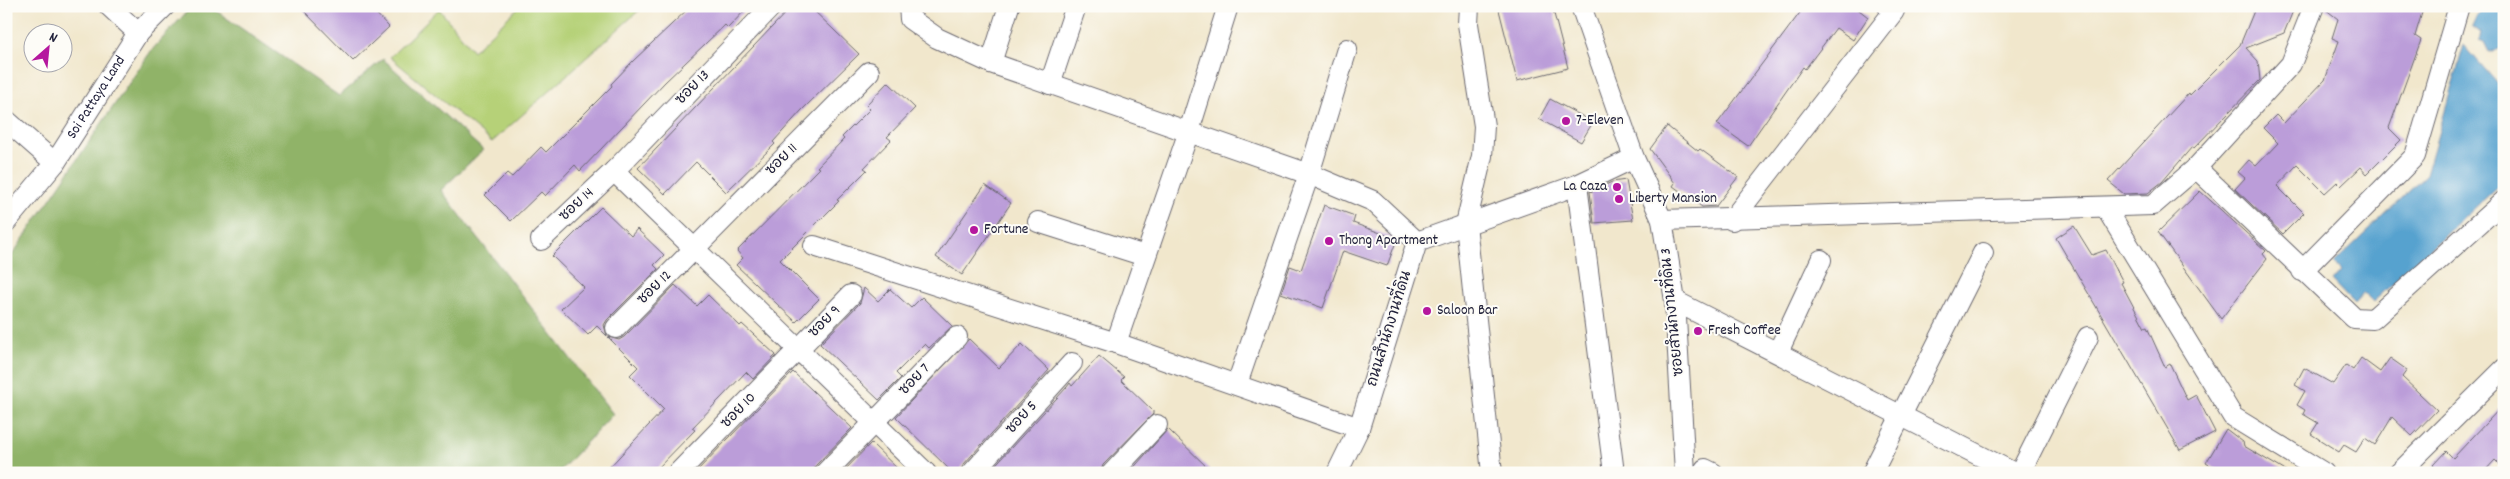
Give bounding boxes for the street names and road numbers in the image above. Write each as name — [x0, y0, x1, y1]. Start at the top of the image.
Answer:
street label: Soi Pattaya Land — [62, 52, 131, 144]
street label: ซอย 13 — [671, 65, 715, 111]
street label: ซอย 11 — [761, 139, 803, 181]
street label: ซอย 14 — [555, 183, 599, 227]
street label: ซอยสำนักงานที่ดิน 3 — [1650, 247, 1691, 378]
street label: ซอย 12 — [633, 266, 677, 310]
street label: ถนนสำนักงานที่ดิน — [1357, 267, 1418, 390]
street label: ซอย 9 — [804, 301, 846, 343]
street label: ซอย 7 — [894, 359, 936, 401]
street label: ซอย 10 — [716, 388, 762, 434]
street label: ซอย 5 — [1001, 396, 1043, 440]

